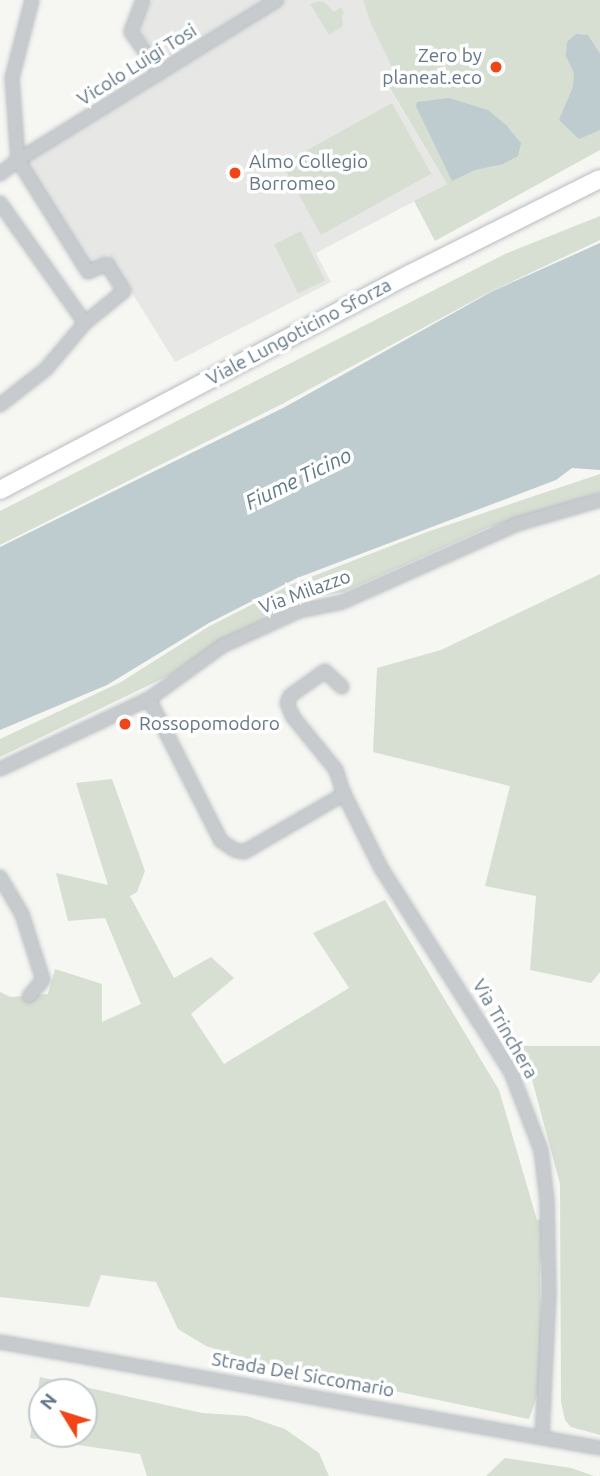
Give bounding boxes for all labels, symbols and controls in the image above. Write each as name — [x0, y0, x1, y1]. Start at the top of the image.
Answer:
street label: Vicolo Luigi Tosi — [73, 19, 201, 111]
place label: Zero by planeat.eco — [382, 45, 482, 89]
marker: Zero by planeat.eco — [488, 59, 504, 75]
place label: Almo Collegio Borromeo — [249, 151, 368, 195]
marker: Almo Collegio Borromeo — [227, 165, 243, 181]
street label: Viale Lungoticino Sforza — [203, 274, 395, 390]
water label: Fiume Ticino — [241, 441, 355, 515]
street label: Via Milazzo — [256, 565, 354, 619]
place label: Rossopomodoro — [139, 713, 280, 735]
marker: Rossopomodoro — [117, 716, 133, 732]
street label: Via Trinchera — [467, 975, 543, 1083]
street label: Strada Del Siccomario — [210, 1348, 396, 1402]
north arrow — [28, 1378, 98, 1448]
text: N — [35, 1389, 61, 1414]

